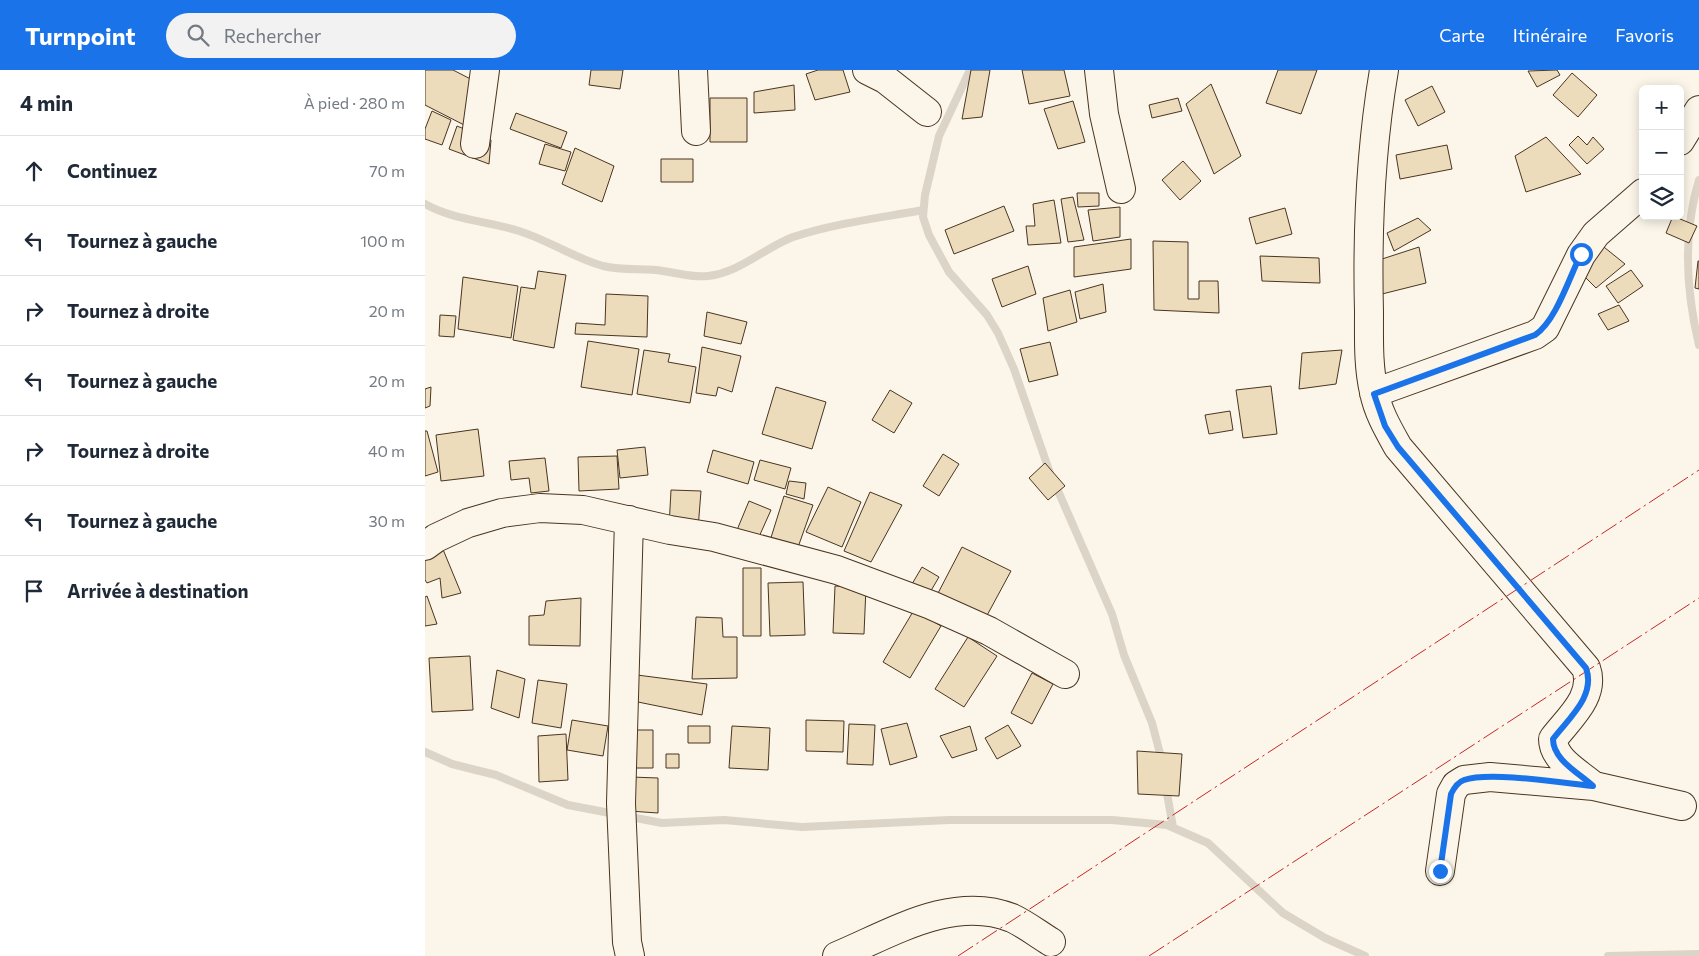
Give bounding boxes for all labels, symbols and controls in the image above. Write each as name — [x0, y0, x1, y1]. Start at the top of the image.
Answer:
search box — [166, 13, 516, 58]
text: Turnpoint — [25, 21, 136, 50]
icon: search — [184, 21, 212, 49]
text: Rechercher — [224, 24, 321, 47]
text: Carte — [1439, 24, 1485, 46]
text: Itinéraire — [1513, 24, 1587, 46]
text: Favoris — [1615, 24, 1674, 46]
map controls — [1639, 85, 1684, 220]
button: + — [1639, 85, 1684, 130]
text: 4 min — [20, 90, 73, 115]
text: À pied · 280 m — [304, 93, 405, 112]
button: − — [1639, 130, 1684, 175]
icon: ahead — [20, 157, 48, 185]
text: Continuez — [67, 159, 157, 182]
text: 70 m — [369, 161, 405, 180]
button: layers — [1639, 175, 1684, 220]
icon: left — [20, 227, 48, 255]
text: Tournez à gauche — [67, 229, 217, 252]
text: 100 m — [360, 231, 405, 250]
route start — [1570, 243, 1593, 266]
icon: right — [20, 297, 48, 325]
text: Tournez à droite — [67, 299, 209, 322]
text: 20 m — [369, 301, 405, 320]
icon: left — [20, 367, 48, 395]
text: Tournez à gauche — [67, 369, 217, 392]
text: 20 m — [369, 371, 405, 390]
icon: right — [20, 437, 48, 465]
text: Tournez à droite — [67, 439, 209, 462]
text: 40 m — [368, 441, 405, 460]
icon: left — [20, 507, 48, 535]
text: Tournez à gauche — [67, 509, 217, 532]
text: 30 m — [368, 511, 405, 530]
icon: arrive — [20, 577, 48, 605]
text: Arrivée à destination — [67, 579, 249, 602]
route end — [1429, 860, 1452, 883]

